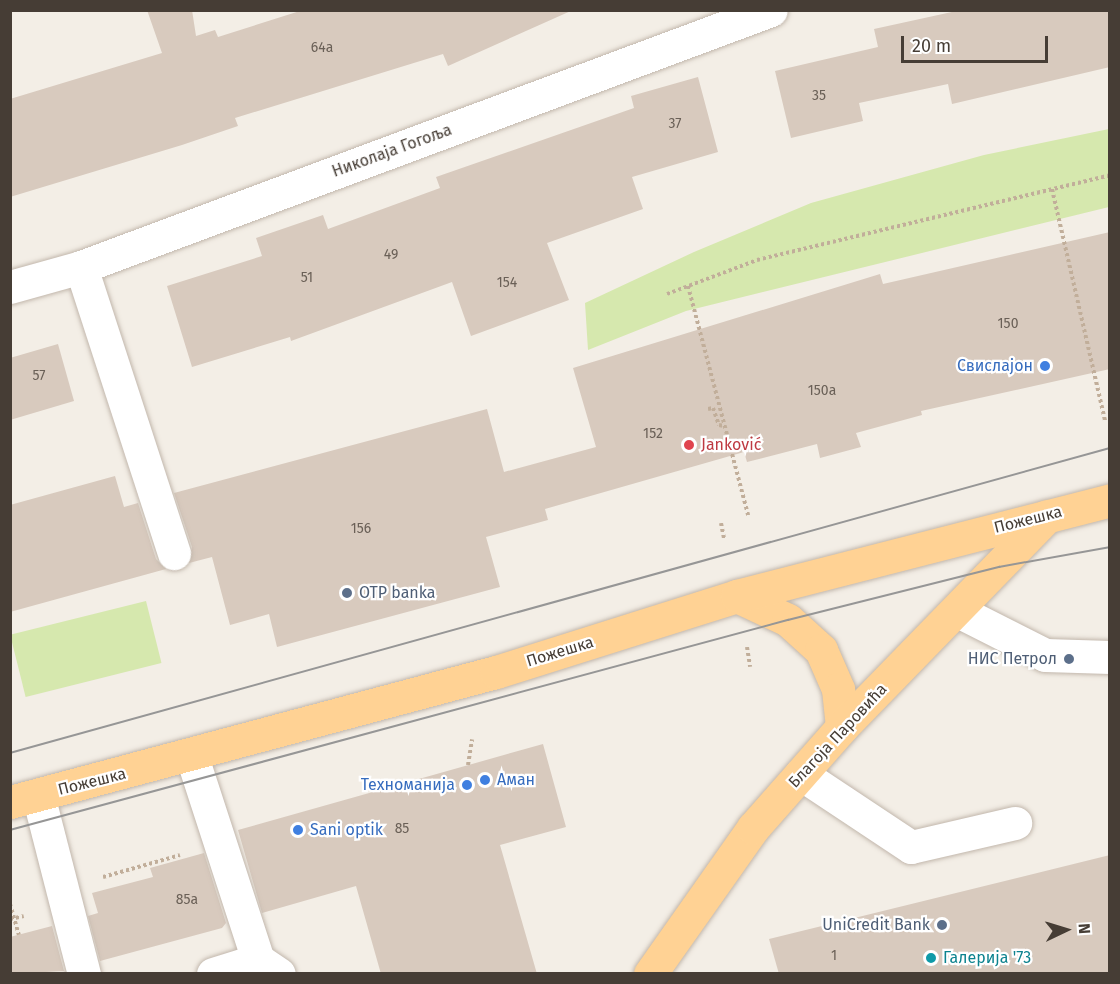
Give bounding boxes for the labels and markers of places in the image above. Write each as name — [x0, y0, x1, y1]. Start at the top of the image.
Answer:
place label: Свислајон — [957, 356, 1033, 376]
marker: Свислајон — [1038, 359, 1052, 373]
place label: Janković — [701, 435, 761, 455]
marker: Janković — [682, 438, 696, 452]
place label: OTP banka — [359, 583, 435, 603]
marker: OTP banka — [340, 586, 354, 600]
place label: НИС Петрол — [968, 649, 1057, 669]
marker: НИС Петрол — [1062, 652, 1076, 666]
place label: Аман — [497, 770, 535, 790]
marker: Аман — [478, 773, 492, 787]
place label: Техноманија — [361, 775, 455, 795]
marker: Техноманија — [460, 778, 474, 792]
place label: Sani optik — [310, 820, 383, 840]
marker: Sani optik — [291, 823, 305, 837]
place label: UniCredit Bank — [822, 915, 930, 935]
marker: UniCredit Bank — [935, 918, 949, 932]
place label: Галерија '73 — [943, 948, 1031, 968]
marker: Галерија '73 — [924, 951, 938, 965]

